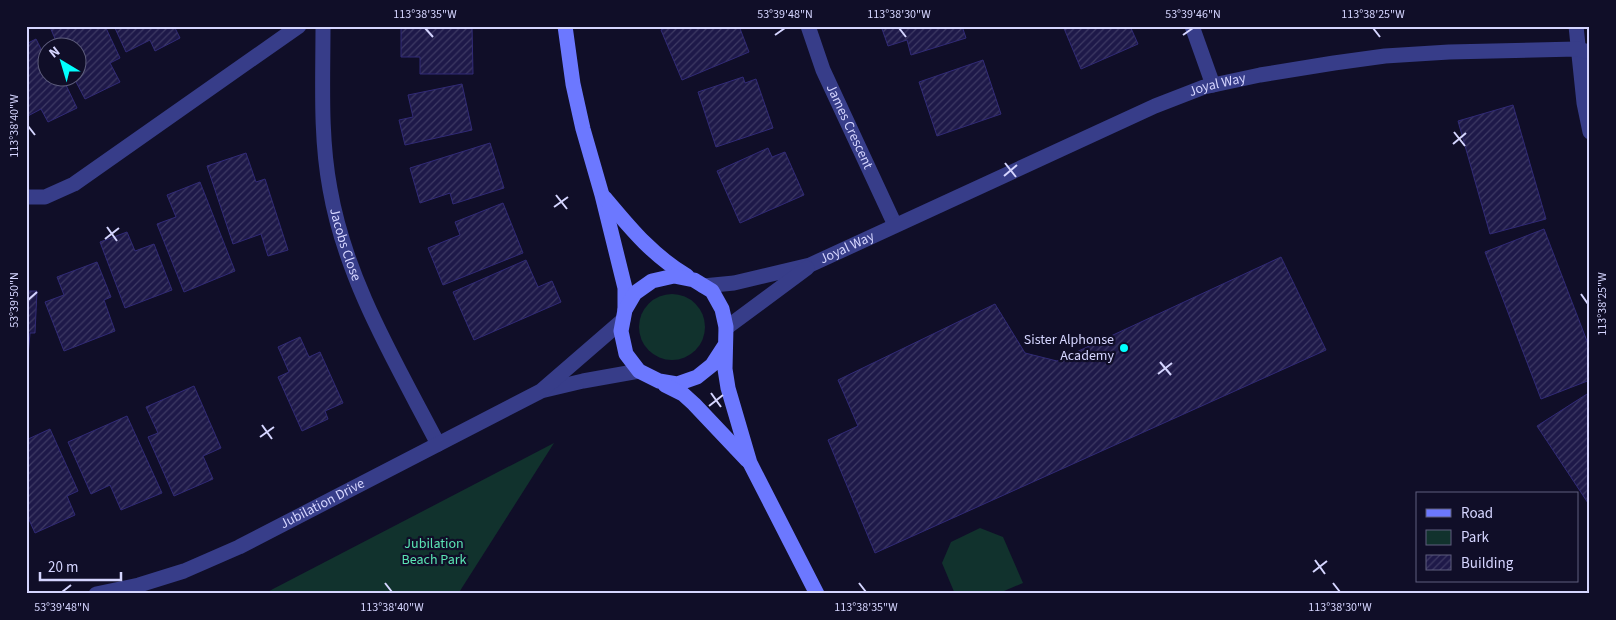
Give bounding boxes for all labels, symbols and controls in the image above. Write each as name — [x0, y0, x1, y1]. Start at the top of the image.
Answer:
text: 113°38'35"W — [393, 6, 457, 23]
text: 53°39'48"N — [757, 6, 813, 23]
text: 113°38'30"W — [867, 6, 931, 23]
text: 53°39'46"N — [1165, 6, 1221, 23]
text: 113°38'25"W — [1341, 6, 1405, 23]
north arrow — [38, 38, 88, 88]
text: N — [45, 42, 64, 63]
street label: Joyal Way — [1186, 68, 1248, 102]
street label: James Crescent — [821, 81, 878, 173]
text: 113°38'40"W — [6, 94, 23, 158]
street label: Jacobs Close — [324, 206, 366, 284]
street label: Joyal Way — [816, 226, 878, 269]
text: 53°39'50"N — [6, 272, 23, 328]
text: 113°38'25"W — [1594, 272, 1611, 336]
place label: Sister Alphonse Academy — [1024, 330, 1114, 366]
marker: Sister Alphonse Academy — [1118, 342, 1130, 354]
street label: Jubilation Drive — [277, 474, 368, 534]
legend — [1416, 492, 1578, 582]
text: Road — [1461, 503, 1493, 524]
text: Park — [1461, 527, 1490, 548]
park label: Jubilation Beach Park — [401, 534, 467, 570]
scale bar — [40, 550, 121, 582]
text: Building — [1461, 553, 1514, 574]
text: 20 m — [48, 557, 78, 578]
text: 53°39'48"N — [34, 599, 90, 616]
text: 113°38'40"W — [360, 599, 424, 616]
text: 113°38'35"W — [834, 599, 898, 616]
text: 113°38'30"W — [1308, 599, 1372, 616]

